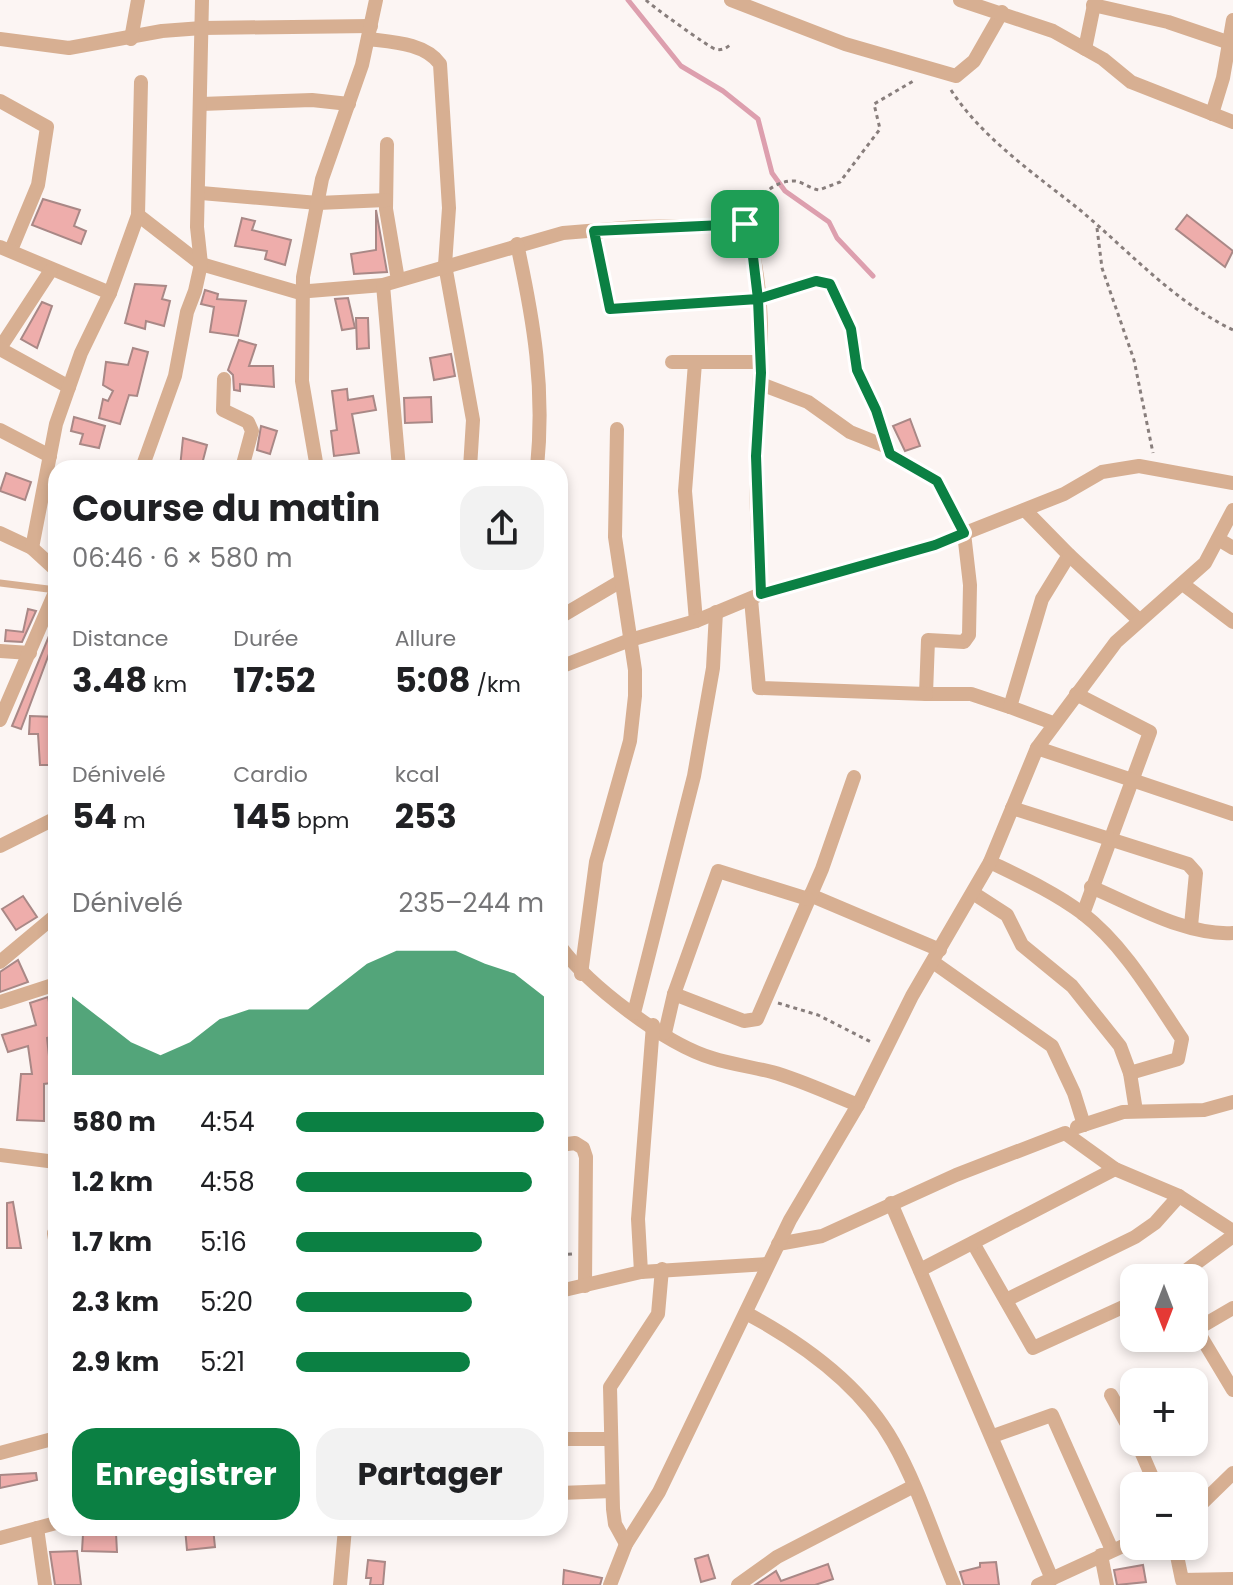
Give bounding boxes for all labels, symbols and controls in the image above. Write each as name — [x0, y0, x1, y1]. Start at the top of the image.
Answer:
pin — [711, 190, 779, 258]
icon: arrive — [723, 202, 767, 246]
text: Course du matin — [72, 483, 380, 534]
button: share — [460, 486, 544, 570]
text: 06:46 · 6 × 580 m — [72, 540, 293, 576]
text: Distance — [72, 623, 168, 654]
text: Durée — [233, 623, 298, 654]
text: Allure — [395, 623, 456, 654]
text: 3.48 — [72, 656, 147, 704]
text: 17:52 — [233, 656, 315, 704]
text: 5:08 — [395, 656, 471, 704]
text: km — [147, 669, 187, 700]
text: /km — [471, 669, 521, 700]
text: Dénivelé — [72, 759, 166, 790]
text: Cardio — [233, 759, 308, 790]
text: kcal — [395, 759, 440, 790]
text: 54 — [72, 792, 117, 840]
text: 145 — [233, 792, 291, 840]
text: 253 — [395, 792, 457, 840]
text: m — [117, 805, 146, 836]
text: bpm — [291, 805, 350, 836]
text: Dénivelé — [72, 885, 183, 921]
text: 235–244 m — [398, 885, 544, 921]
text: 580 m — [72, 1104, 156, 1140]
text: 4:54 — [200, 1104, 255, 1140]
text: 1.2 km — [72, 1164, 153, 1200]
text: 4:58 — [200, 1164, 255, 1200]
text: 1.7 km — [72, 1224, 152, 1260]
text: 5:16 — [200, 1224, 247, 1260]
north arrow — [1120, 1264, 1208, 1352]
map controls — [1120, 1264, 1208, 1560]
text: 2.3 km — [72, 1284, 159, 1320]
text: 5:20 — [200, 1284, 253, 1320]
text: 2.9 km — [72, 1344, 159, 1380]
text: 5:21 — [200, 1344, 245, 1380]
button: + — [1120, 1368, 1208, 1456]
button: Enregistrer — [72, 1428, 300, 1520]
button: Partager — [316, 1428, 544, 1520]
button: − — [1120, 1472, 1208, 1560]

